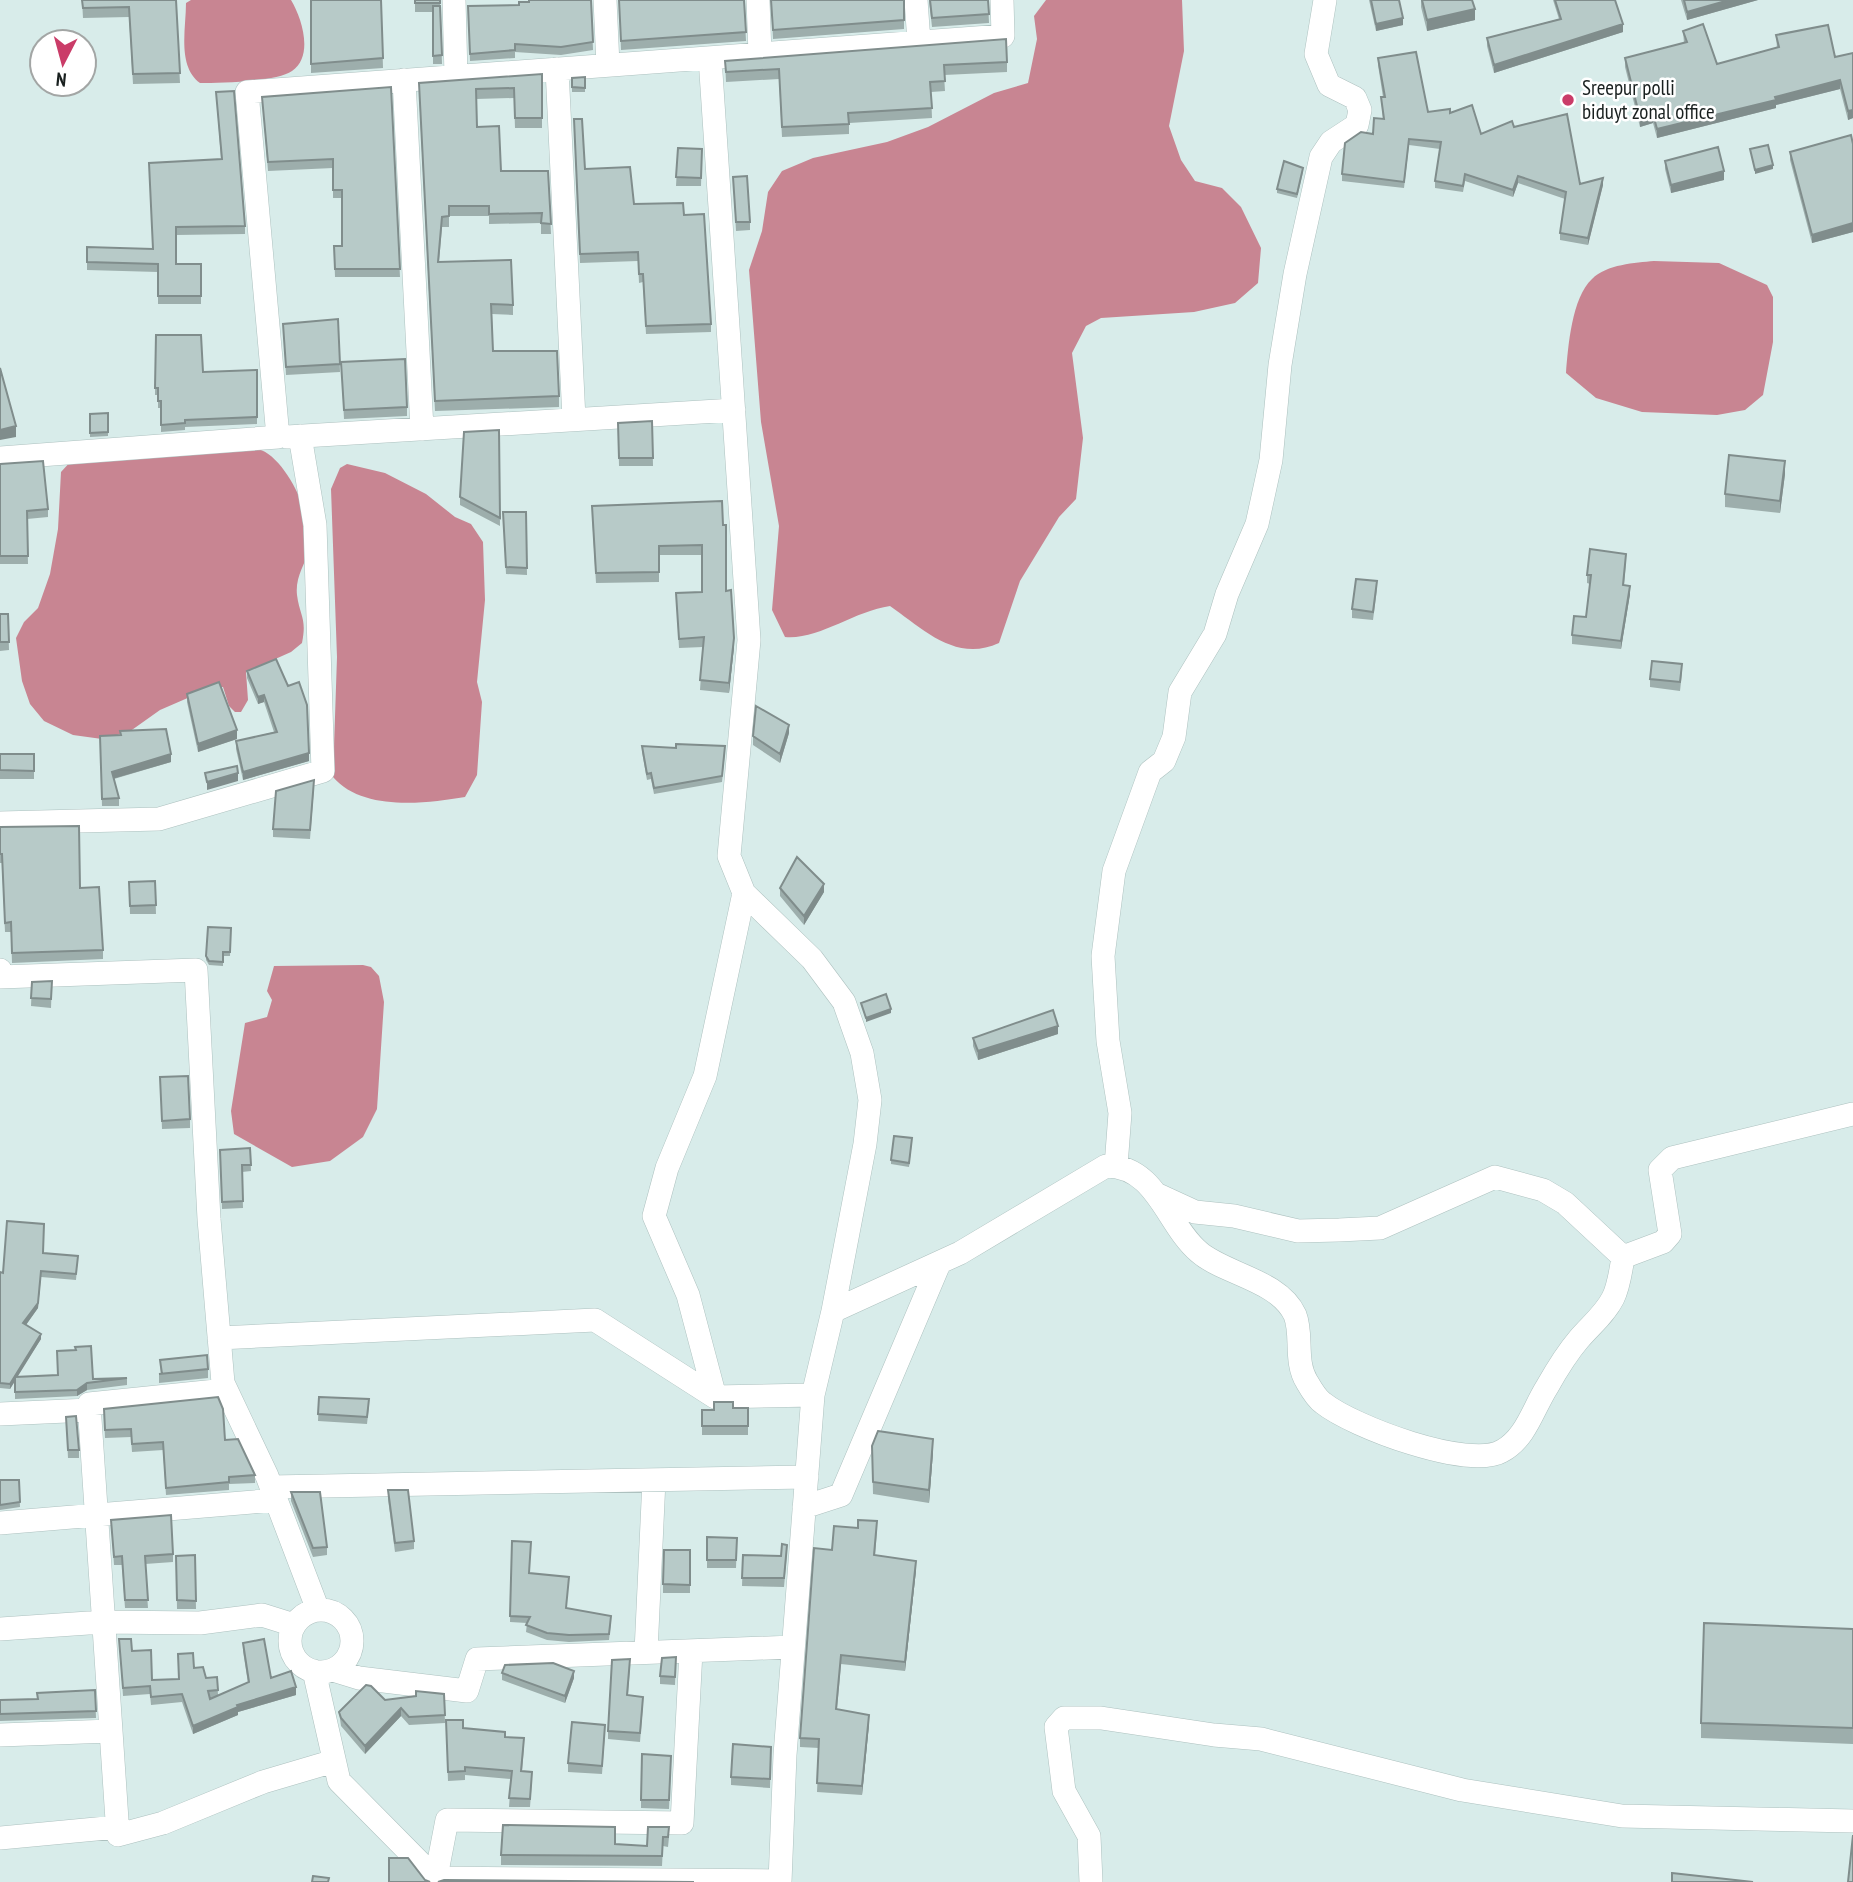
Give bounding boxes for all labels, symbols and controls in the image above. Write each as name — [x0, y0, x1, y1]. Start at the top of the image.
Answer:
north arrow — [28, 28, 98, 98]
text: N — [55, 67, 68, 92]
place label: Sreepur polli biduyt zonal office — [1582, 74, 1715, 125]
marker: Sreepur polli biduyt zonal office — [1560, 92, 1576, 108]

